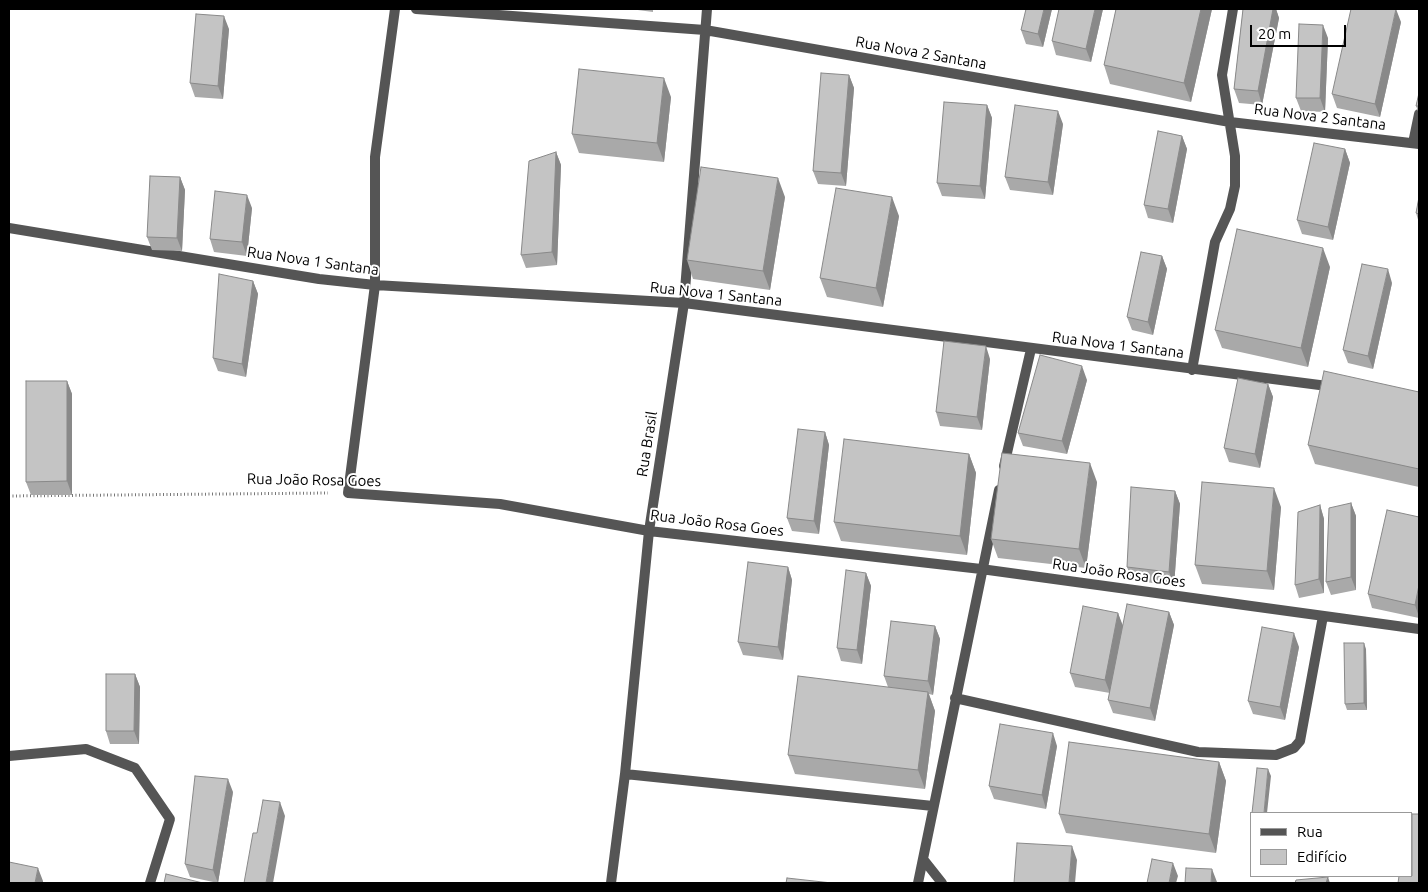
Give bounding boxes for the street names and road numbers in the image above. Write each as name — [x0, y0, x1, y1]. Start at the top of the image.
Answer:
street label: Rua Nova 2 Santana — [854, 33, 988, 73]
street label: Rua Nova 2 Santana — [1253, 100, 1387, 134]
street label: Rua Nova 1 Santana — [246, 243, 380, 279]
street label: Rua Nova 1 Santana — [649, 278, 783, 310]
street label: Rua Nova 1 Santana — [1051, 328, 1185, 362]
street label: Rua Brasil — [633, 410, 661, 478]
street label: Rua João Rosa Goes — [247, 470, 381, 490]
street label: Rua João Rosa Goes — [649, 506, 785, 540]
street label: Rua João Rosa Goes — [1051, 555, 1187, 591]

